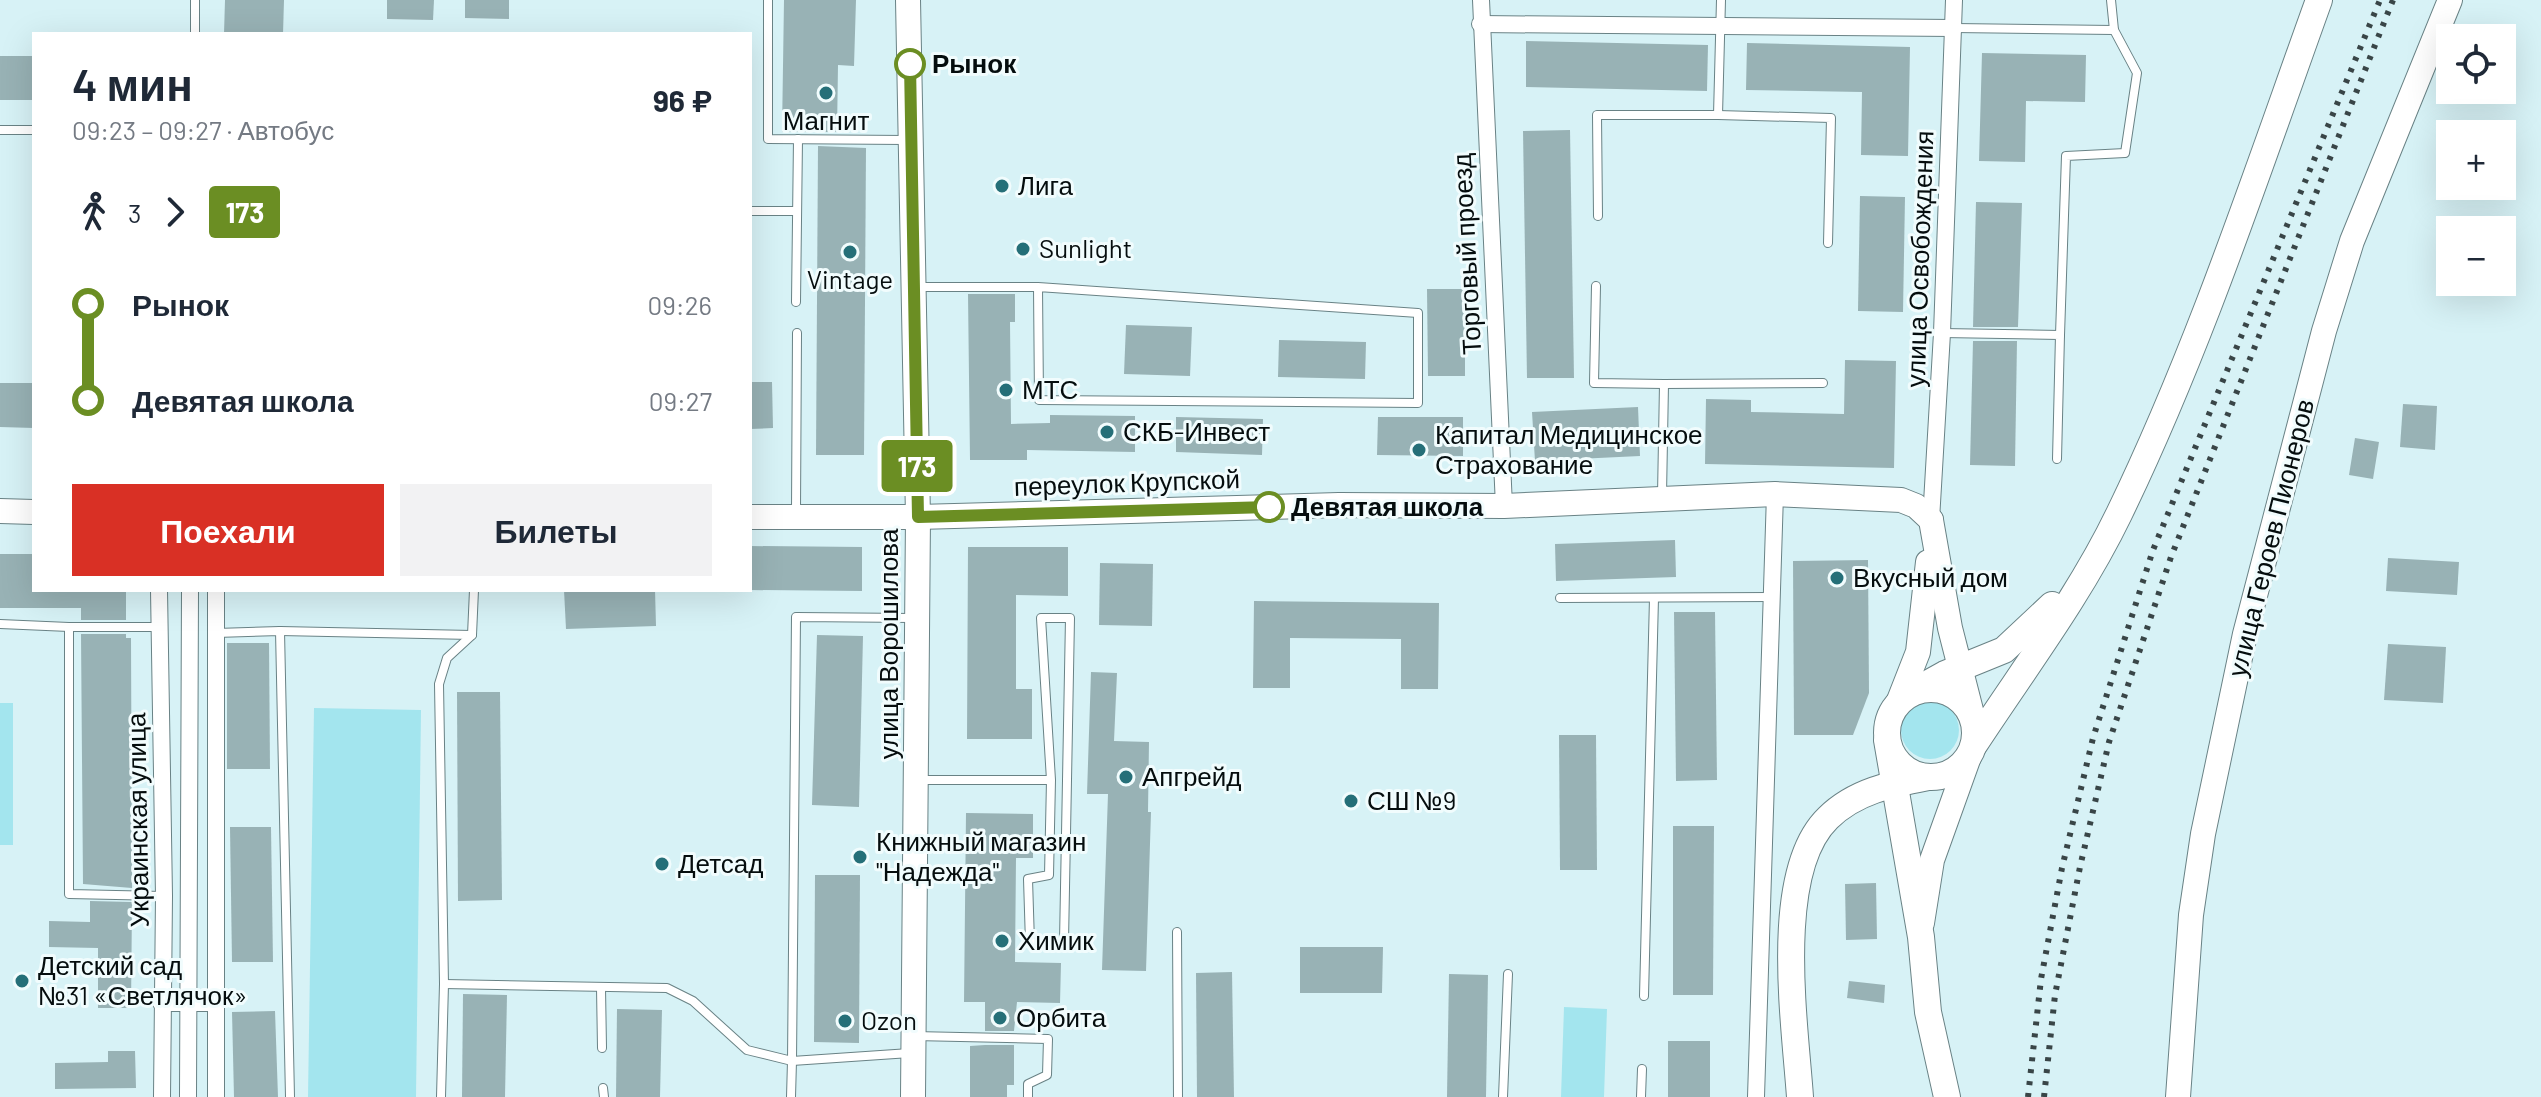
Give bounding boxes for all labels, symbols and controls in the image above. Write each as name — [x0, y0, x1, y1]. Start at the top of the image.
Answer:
map controls — [2436, 24, 2516, 296]
button: locate — [2436, 24, 2516, 104]
place label: Рынок — [932, 47, 1017, 78]
marker: Рынок — [895, 49, 925, 79]
text: 4 мин — [72, 57, 193, 110]
text: 96 ₽ — [653, 82, 712, 118]
marker: Магнит — [817, 84, 835, 102]
place label: Магнит — [783, 104, 869, 135]
text: 09:23 – 09:27 · Автобус — [72, 114, 334, 145]
button: + — [2436, 120, 2516, 200]
street label: улица Освобождения — [1899, 130, 1938, 388]
street label: Торговый проезд — [1445, 153, 1486, 356]
place label: Лига — [1018, 169, 1073, 200]
marker: Лига — [993, 177, 1011, 195]
icon: walk — [72, 190, 116, 234]
icon: forward — [153, 190, 197, 234]
text: 173 — [225, 195, 264, 229]
text: 3 — [128, 197, 141, 228]
button: − — [2436, 216, 2516, 296]
place label: Sunlight — [1039, 232, 1132, 263]
marker: Sunlight — [1014, 240, 1032, 258]
marker: Vintage — [841, 243, 859, 261]
place label: Vintage — [807, 263, 893, 294]
text: Рынок — [132, 286, 229, 322]
text: 09:26 — [648, 289, 712, 320]
place label: МТС — [1022, 373, 1078, 404]
marker: МТС — [997, 381, 1015, 399]
text: Девятая школа — [132, 382, 354, 418]
text: 09:27 — [649, 385, 712, 416]
street label: улица Героев Пионеров — [2220, 396, 2319, 680]
place label: СКБ-Инвест — [1123, 415, 1270, 446]
place label: Капитал Медицинское Страхование — [1435, 418, 1703, 479]
marker: СКБ-Инвест — [1098, 423, 1116, 441]
line badge: 173 — [871, 440, 963, 492]
marker: Капитал Медицинское Страхование — [1410, 441, 1428, 459]
text: 173 — [898, 449, 936, 483]
street label: переулок Крупской — [1013, 462, 1240, 501]
button: Поехали — [72, 484, 384, 576]
button: Билеты — [400, 484, 712, 576]
place label: Девятая школа — [1291, 490, 1484, 521]
marker: Девятая школа — [1254, 492, 1284, 522]
street label: улица Ворошилова — [872, 528, 903, 759]
place label: Вкусный дом — [1853, 561, 2008, 592]
marker: Вкусный дом — [1828, 569, 1846, 587]
street label: Украинская улица — [119, 712, 154, 928]
place label: Апгрейд — [1142, 760, 1242, 791]
marker: Апгрейд — [1117, 768, 1135, 786]
place label: СШ №9 — [1367, 784, 1456, 815]
marker: СШ №9 — [1342, 792, 1360, 810]
place label: Книжный магазин "Надежда" — [876, 825, 1086, 886]
place label: Детсад — [678, 847, 763, 878]
marker: Книжный магазин "Надежда" — [851, 848, 869, 866]
marker: Детсад — [653, 855, 671, 873]
place label: Химик — [1018, 924, 1094, 955]
marker: Химик — [993, 932, 1011, 950]
place label: Детский сад №31 «Светлячок» — [38, 949, 247, 1010]
marker: Детский сад №31 «Светлячок» — [13, 972, 31, 990]
place label: Орбита — [1016, 1001, 1107, 1032]
place label: Ozon — [861, 1004, 917, 1035]
marker: Орбита — [991, 1009, 1009, 1027]
marker: Ozon — [836, 1012, 854, 1030]

